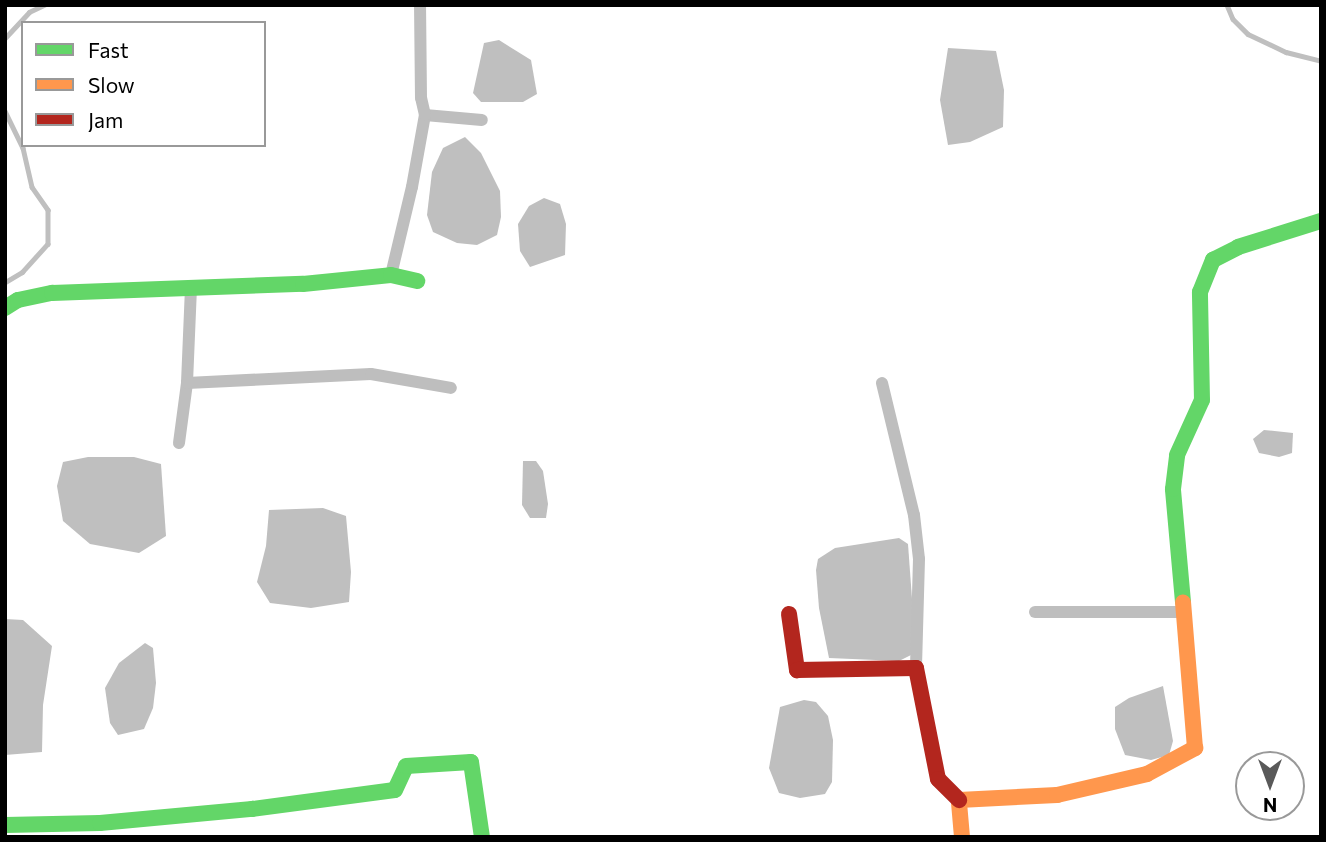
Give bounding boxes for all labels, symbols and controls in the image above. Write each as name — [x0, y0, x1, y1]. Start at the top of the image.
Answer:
legend — [21, 21, 266, 147]
text: Fast — [88, 37, 129, 62]
text: Slow — [88, 72, 135, 97]
text: Jam — [88, 107, 123, 132]
north arrow — [1235, 751, 1305, 821]
text: N — [1263, 794, 1277, 817]

